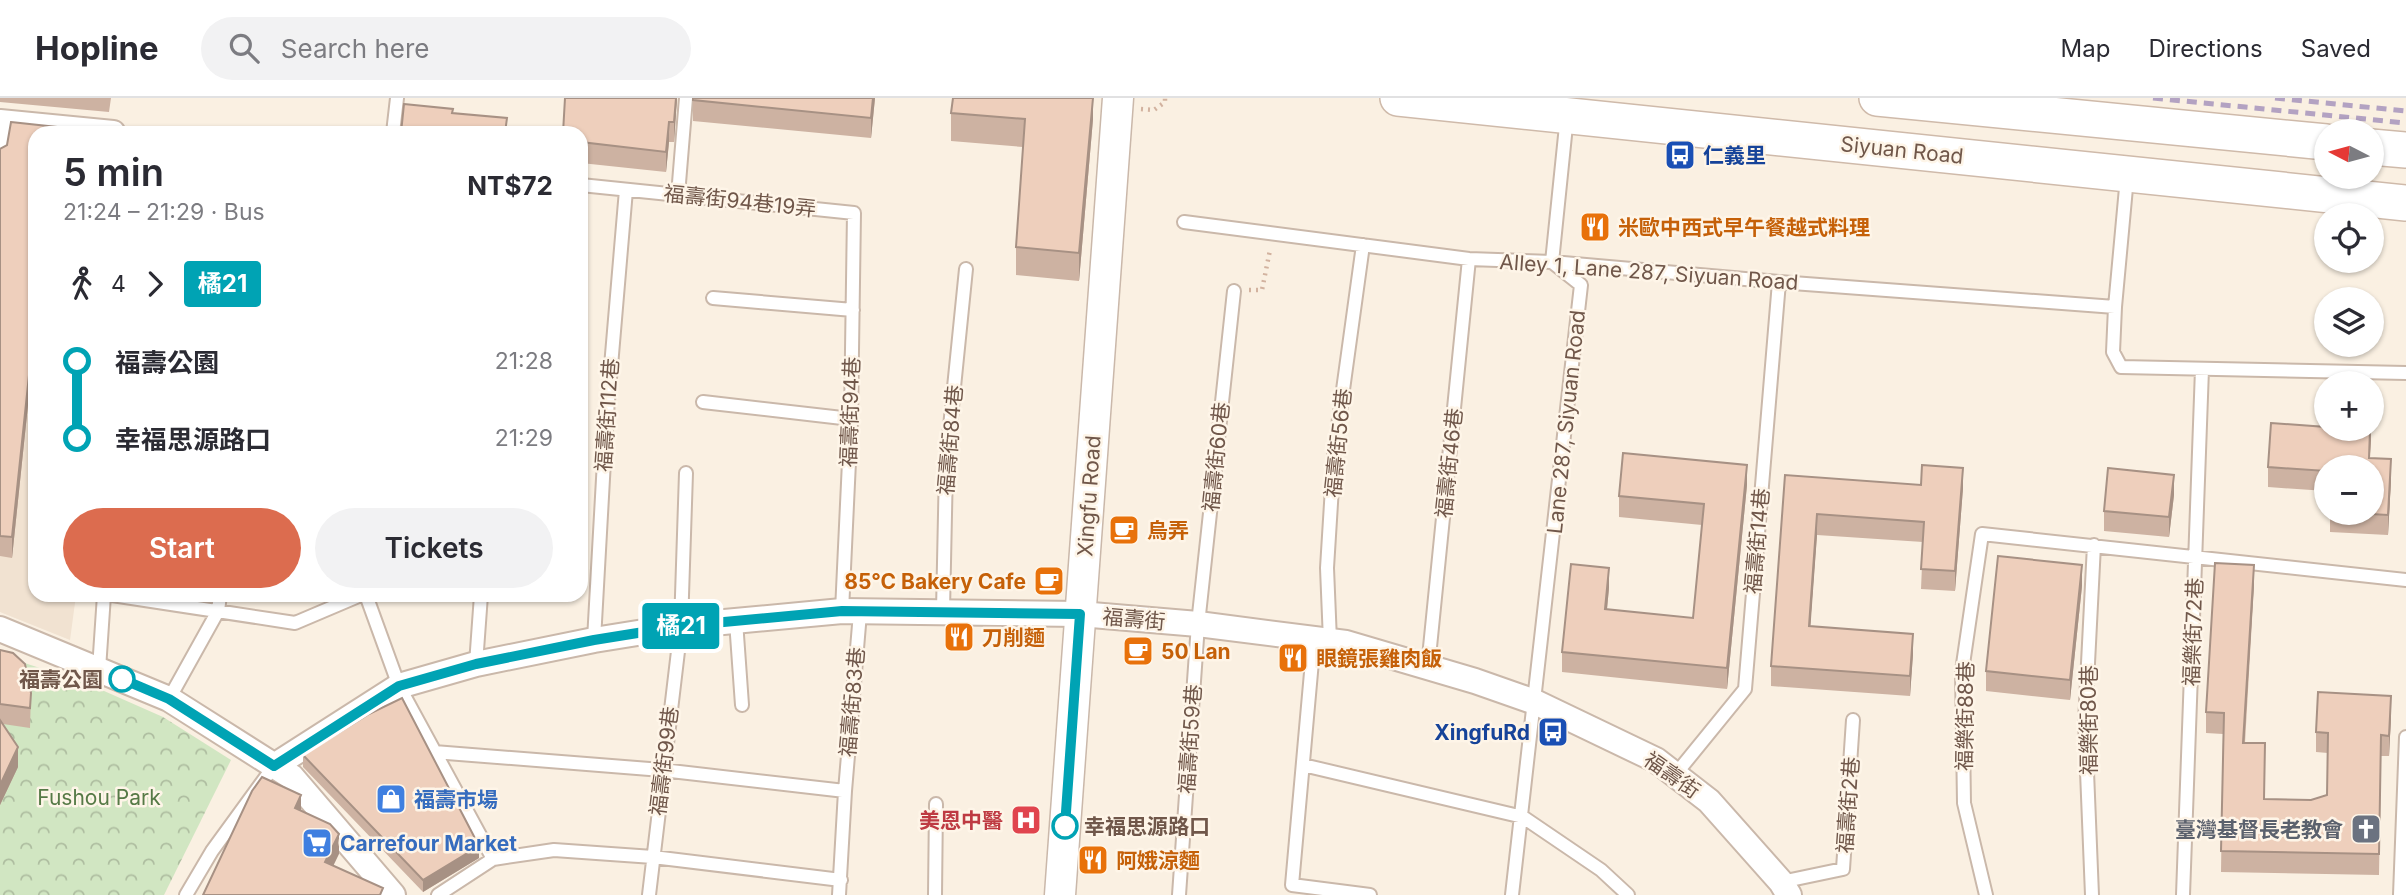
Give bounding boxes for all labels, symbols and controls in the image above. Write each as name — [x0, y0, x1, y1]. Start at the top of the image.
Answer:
search box — [201, 17, 691, 80]
text: Hopline — [35, 28, 159, 68]
icon: search — [225, 29, 263, 67]
text: Search here — [281, 33, 429, 64]
text: Map — [2061, 34, 2110, 63]
text: Directions — [2148, 34, 2263, 63]
text: Saved — [2301, 34, 2371, 63]
north arrow — [2314, 119, 2384, 189]
map controls — [2314, 119, 2384, 525]
street label: Siyuan Road — [1839, 131, 1965, 169]
bus stop icon: 仁義里 — [1663, 138, 1697, 172]
place label: 仁義里 — [1703, 143, 1766, 168]
text: 5 min — [63, 149, 164, 195]
text: NT$72 — [467, 170, 553, 201]
street label: 福壽街94巷19弄 — [663, 181, 817, 221]
text: 21:24 – 21:29 · Bus — [63, 198, 265, 226]
button: locate — [2314, 203, 2384, 273]
restaurant icon: 米歐中西式早午餐越式料理 — [1578, 210, 1612, 244]
place label: 米歐中西式早午餐越式料理 — [1618, 215, 1870, 240]
street label: Alley 1, Lane 287, Siyuan Road — [1499, 249, 1799, 295]
icon: walk — [63, 265, 101, 303]
icon: forward — [136, 265, 174, 303]
text: 橘21 — [198, 269, 247, 298]
text: 4 — [111, 270, 126, 298]
button: layers — [2314, 287, 2384, 357]
street label: Lane 287, Siyuan Road — [1542, 309, 1590, 535]
text: 福壽公園 — [115, 347, 219, 378]
text: 21:28 — [495, 347, 553, 375]
street label: 福壽街94巷 — [836, 356, 864, 468]
street label: 福壽街112巷 — [591, 357, 623, 473]
button: + — [2314, 371, 2384, 441]
street label: 福壽街84巷 — [933, 384, 967, 496]
street label: 福壽街56巷 — [1320, 387, 1356, 499]
street label: 福壽街60巷 — [1198, 401, 1234, 513]
street label: 福壽街46巷 — [1431, 407, 1467, 519]
text: 幸福思源路口 — [115, 424, 271, 455]
text: 21:29 — [495, 424, 553, 452]
street label: Xingfu Road — [1072, 435, 1106, 557]
button: − — [2314, 455, 2384, 525]
street label: 福壽街14巷 — [1740, 487, 1774, 595]
button: Start — [63, 508, 301, 588]
button: Tickets — [315, 508, 553, 588]
cafe icon: 烏弄 — [1107, 513, 1141, 547]
place label: 烏弄 — [1147, 518, 1189, 543]
cafe icon: 85°C Bakery Cafe — [1032, 564, 1066, 598]
place label: 85°C Bakery Cafe — [844, 569, 1026, 594]
street label: 福樂街72巷 — [2179, 577, 2207, 687]
line badge: 橘21 — [641, 603, 721, 649]
street label: 福壽街 — [1102, 604, 1166, 634]
text: 橘21 — [656, 611, 706, 640]
restaurant icon: 刀削麵 — [942, 620, 976, 654]
place label: 刀削麵 — [982, 625, 1045, 650]
cafe icon: 50 Lan — [1121, 634, 1155, 668]
place label: 50 Lan — [1161, 639, 1231, 664]
restaurant icon: 眼鏡張雞肉飯 — [1276, 641, 1310, 675]
street label: 福壽街83巷 — [835, 646, 869, 758]
place label: 眼鏡張雞肉飯 — [1316, 646, 1442, 671]
street label: 福樂街88巷 — [1952, 661, 1978, 771]
street label: 福樂街80巷 — [2076, 665, 2101, 775]
marker: 福壽公園 — [109, 666, 135, 692]
place label: 福壽公園 — [19, 667, 103, 692]
street label: 福壽街59巷 — [1174, 683, 1206, 795]
street label: 福壽街99巷 — [645, 705, 683, 817]
bus stop icon: XingfuRd — [1536, 715, 1570, 749]
place label: XingfuRd — [1434, 720, 1530, 745]
street label: 福壽街 — [1639, 747, 1705, 803]
street label: 福壽街2巷 — [1832, 756, 1864, 854]
shop icon: 福壽市場 — [374, 782, 408, 816]
park label: Fushou Park — [37, 785, 161, 810]
place label: 福壽市場 — [414, 787, 498, 812]
hospital icon: 美恩中醫 — [1009, 803, 1043, 837]
place label: 美恩中醫 — [919, 808, 1003, 833]
church icon: 臺灣基督長老教會 — [2349, 812, 2383, 846]
marker: 幸福思源路口 — [1052, 813, 1078, 839]
place label: 幸福思源路口 — [1084, 814, 1210, 839]
place label: 臺灣基督長老教會 — [2175, 817, 2343, 842]
supermarket icon: Carrefour Market — [300, 826, 334, 860]
place label: Carrefour Market — [340, 831, 517, 856]
restaurant icon: 阿娥涼麵 — [1076, 843, 1110, 877]
place label: 阿娥涼麵 — [1116, 848, 1200, 873]

